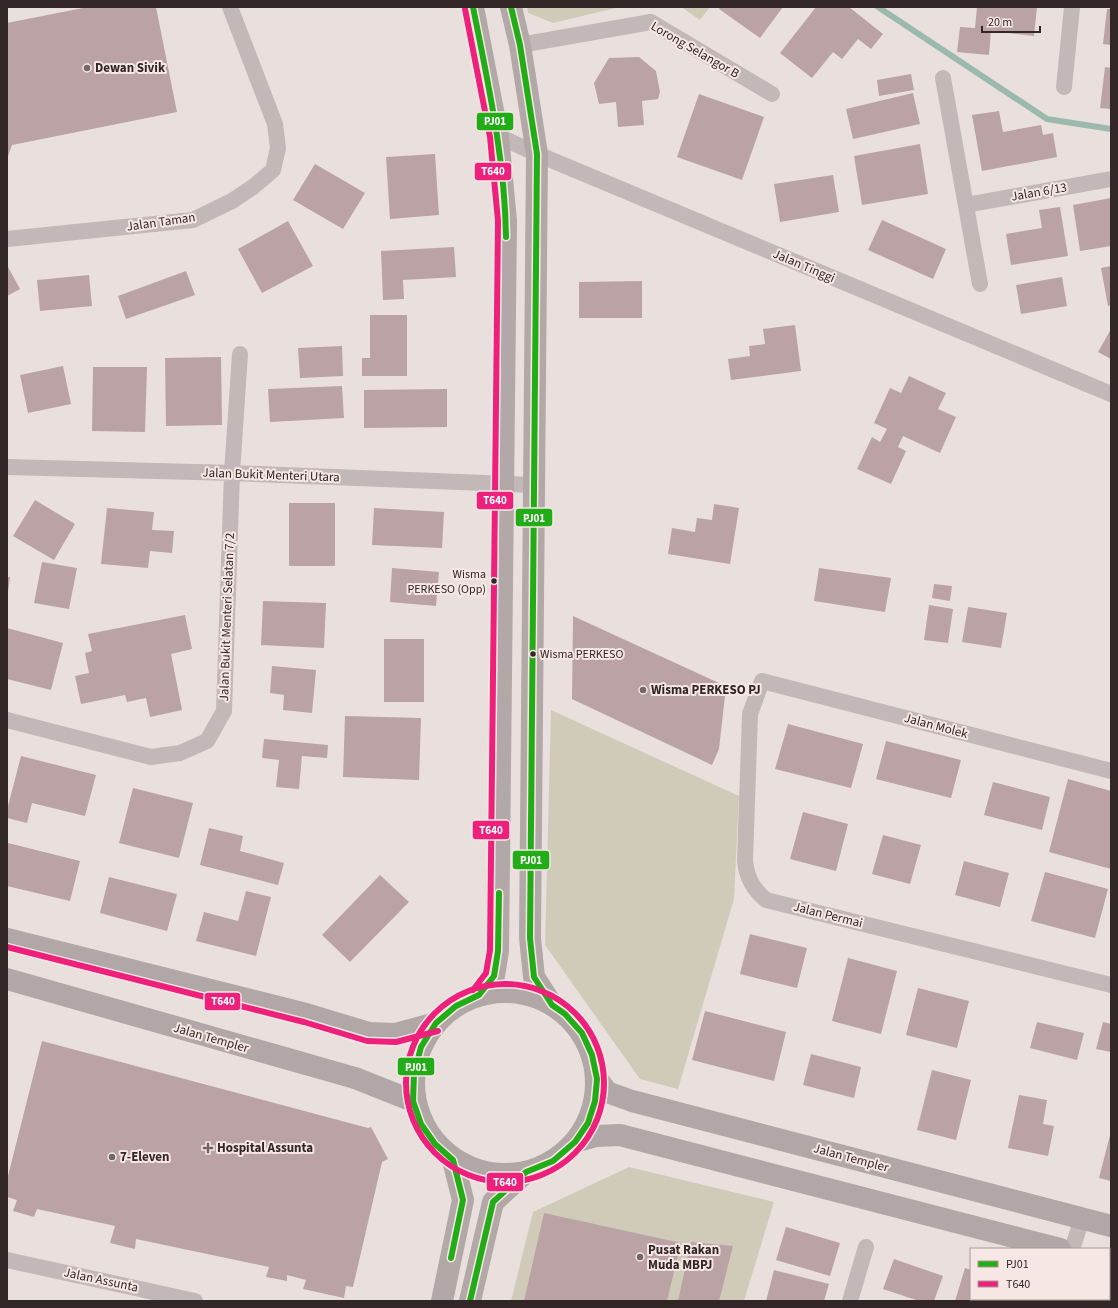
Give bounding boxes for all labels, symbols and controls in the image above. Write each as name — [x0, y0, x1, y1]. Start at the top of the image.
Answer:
scale bar — [982, 8, 1040, 34]
text: 20 m — [988, 14, 1012, 31]
street label: Lorong Selangor B — [647, 17, 743, 83]
place label: Dewan Sivik — [95, 59, 166, 77]
marker: Dewan Sivik — [82, 63, 92, 73]
line badge: PJ01 — [476, 112, 514, 131]
text: PJ01 — [484, 114, 506, 129]
line badge: T640 — [474, 162, 512, 181]
text: T640 — [481, 164, 505, 179]
street label: Jalan 6/13 — [1010, 178, 1068, 206]
street label: Jalan Taman — [125, 208, 197, 236]
street label: Jalan Tinggi — [770, 245, 838, 287]
street label: Jalan Bukit Menteri Utara — [202, 464, 340, 486]
line badge: T640 — [476, 491, 514, 510]
text: T640 — [483, 493, 507, 508]
line badge: PJ01 — [515, 508, 553, 527]
text: PJ01 — [523, 511, 545, 526]
street label: Jalan Bukit Menteri Selatan 7/2 — [215, 532, 239, 702]
place label: Wisma PERKESO (Opp) — [407, 566, 486, 598]
marker: Wisma PERKESO (Opp) — [489, 576, 499, 586]
place label: Wisma PERKESO — [540, 646, 623, 663]
marker: Wisma PERKESO — [528, 649, 538, 659]
place label: Wisma PERKESO PJ — [651, 681, 761, 699]
marker: Wisma PERKESO PJ — [638, 685, 648, 695]
street label: Jalan Molek — [902, 709, 970, 743]
line badge: T640 — [472, 820, 510, 840]
text: T640 — [479, 823, 503, 838]
line badge: PJ01 — [512, 850, 550, 870]
text: PJ01 — [520, 853, 542, 868]
street label: Jalan Permai — [791, 898, 865, 932]
line badge: T640 — [204, 992, 241, 1011]
text: T640 — [211, 994, 235, 1009]
street label: Jalan Templer — [171, 1019, 251, 1057]
line badge: PJ01 — [397, 1057, 435, 1076]
text: PJ01 — [405, 1060, 427, 1075]
place label: Hospital Assunta — [217, 1139, 313, 1157]
street label: Jalan Templer — [811, 1139, 891, 1177]
marker: Hospital Assunta — [202, 1142, 214, 1154]
place label: 7-Eleven — [120, 1148, 170, 1166]
marker: 7-Eleven — [107, 1152, 117, 1162]
line badge: T640 — [486, 1172, 524, 1192]
text: T640 — [493, 1175, 517, 1190]
place label: Pusat Rakan Muda MBPJ — [648, 1241, 719, 1274]
legend — [970, 1248, 1110, 1300]
marker: Pusat Rakan Muda MBPJ — [635, 1252, 645, 1262]
text: PJ01 — [1006, 1256, 1029, 1273]
street label: Jalan Assunta — [62, 1263, 140, 1297]
text: T640 — [1006, 1276, 1030, 1293]

